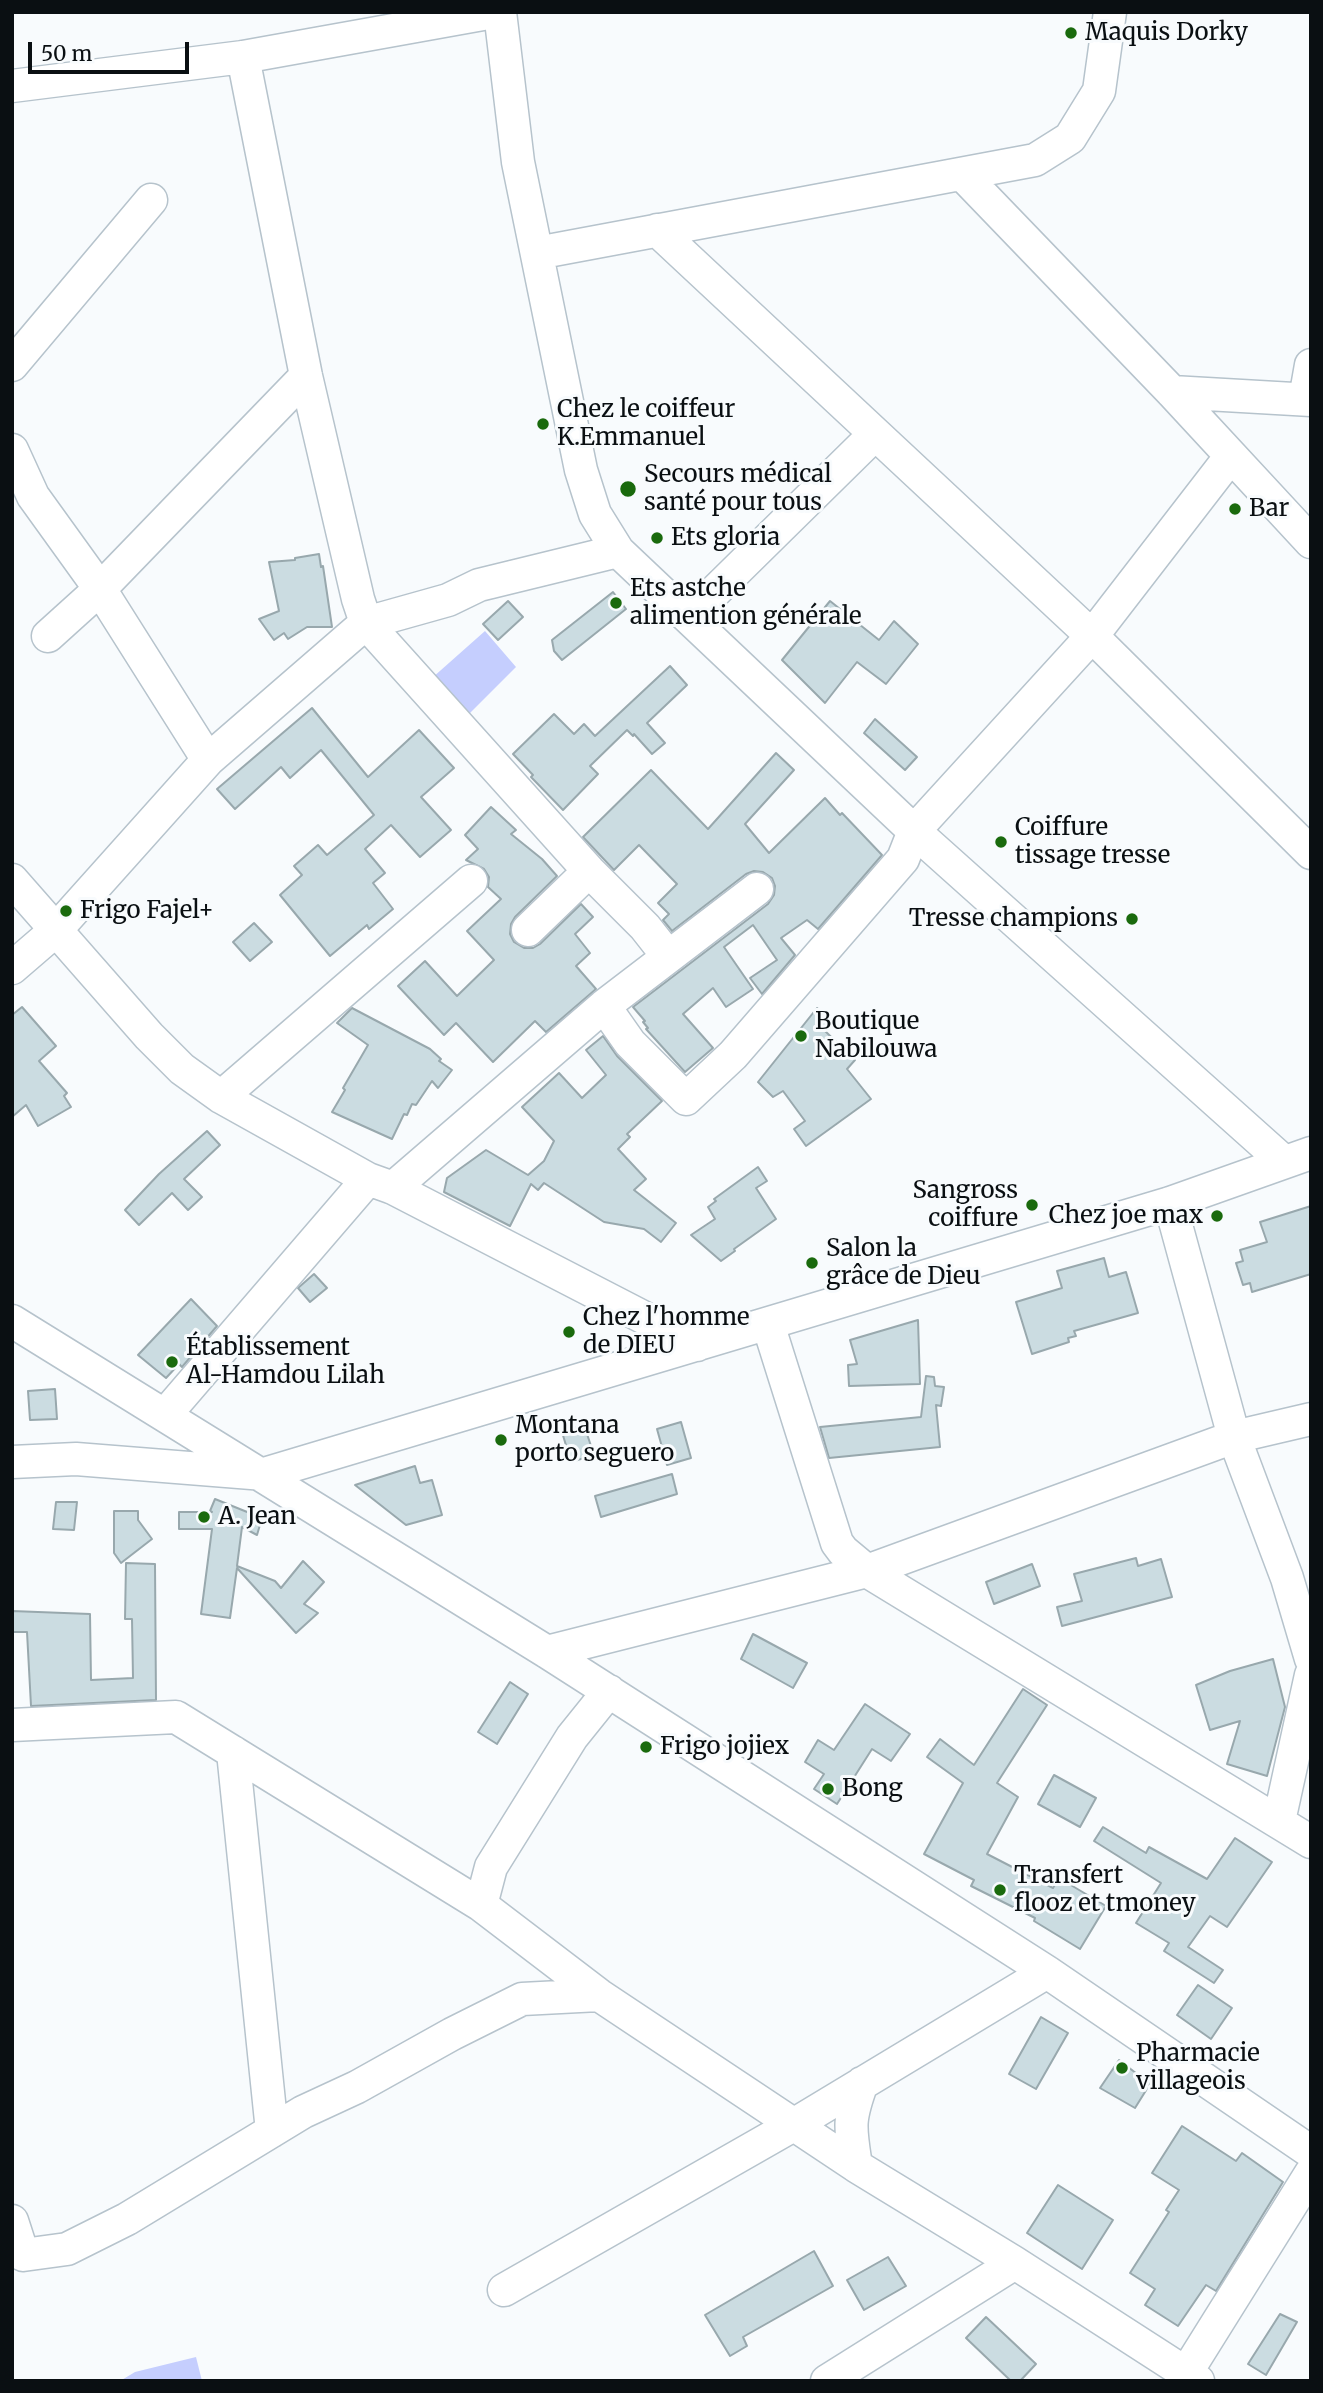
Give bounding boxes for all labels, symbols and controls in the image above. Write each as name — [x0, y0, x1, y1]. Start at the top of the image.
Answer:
place label: Maquis Dorky — [1085, 19, 1248, 47]
marker: Maquis Dorky — [1063, 25, 1079, 41]
scale bar — [32, 28, 192, 72]
text: 50 m — [41, 40, 92, 67]
place label: Chez le coiffeur K.Emmanuel — [557, 396, 735, 452]
marker: Chez le coiffeur K.Emmanuel — [535, 416, 551, 432]
place label: Secours médical santé pour tous — [644, 461, 832, 517]
marker: Secours médical santé pour tous — [618, 479, 638, 499]
place label: Bar — [1249, 495, 1289, 523]
marker: Bar — [1227, 501, 1243, 517]
place label: Ets gloria — [671, 524, 780, 552]
marker: Ets gloria — [649, 530, 665, 546]
place label: Ets astche alimention générale — [630, 575, 862, 631]
marker: Ets astche alimention générale — [608, 595, 624, 611]
place label: Coiffure tissage tresse — [1015, 814, 1170, 870]
marker: Coiffure tissage tresse — [993, 834, 1009, 850]
place label: Frigo Fajel+ — [80, 897, 214, 925]
marker: Frigo Fajel+ — [58, 903, 74, 919]
place label: Tresse champions — [909, 905, 1118, 933]
marker: Tresse champions — [1124, 911, 1140, 927]
place label: Boutique Nabilouwa — [815, 1008, 937, 1064]
marker: Boutique Nabilouwa — [793, 1028, 809, 1044]
place label: Sangross coiffure — [912, 1177, 1018, 1233]
marker: Sangross coiffure — [1024, 1197, 1040, 1213]
place label: Chez joe max — [1049, 1202, 1203, 1230]
marker: Chez joe max — [1209, 1208, 1225, 1224]
place label: Salon la grâce de Dieu — [826, 1235, 981, 1291]
marker: Salon la grâce de Dieu — [804, 1255, 820, 1271]
place label: Chez l'homme de DIEU — [583, 1304, 750, 1360]
marker: Chez l'homme de DIEU — [561, 1324, 577, 1340]
place label: Établissement Al-Hamdou Lilah — [186, 1334, 385, 1390]
marker: Établissement Al-Hamdou Lilah — [164, 1354, 180, 1370]
place label: Montana porto seguero — [515, 1412, 674, 1468]
marker: Montana porto seguero — [493, 1432, 509, 1448]
place label: A. Jean — [218, 1503, 296, 1531]
marker: A. Jean — [196, 1509, 212, 1525]
place label: Frigo jojiex — [660, 1733, 789, 1761]
marker: Frigo jojiex — [638, 1739, 654, 1755]
place label: Bong — [842, 1775, 903, 1803]
marker: Bong — [820, 1781, 836, 1797]
place label: Transfert flooz et tmoney — [1014, 1862, 1196, 1918]
marker: Transfert flooz et tmoney — [992, 1882, 1008, 1898]
place label: Pharmacie villageois — [1136, 2040, 1260, 2096]
marker: Pharmacie villageois — [1114, 2060, 1130, 2076]

